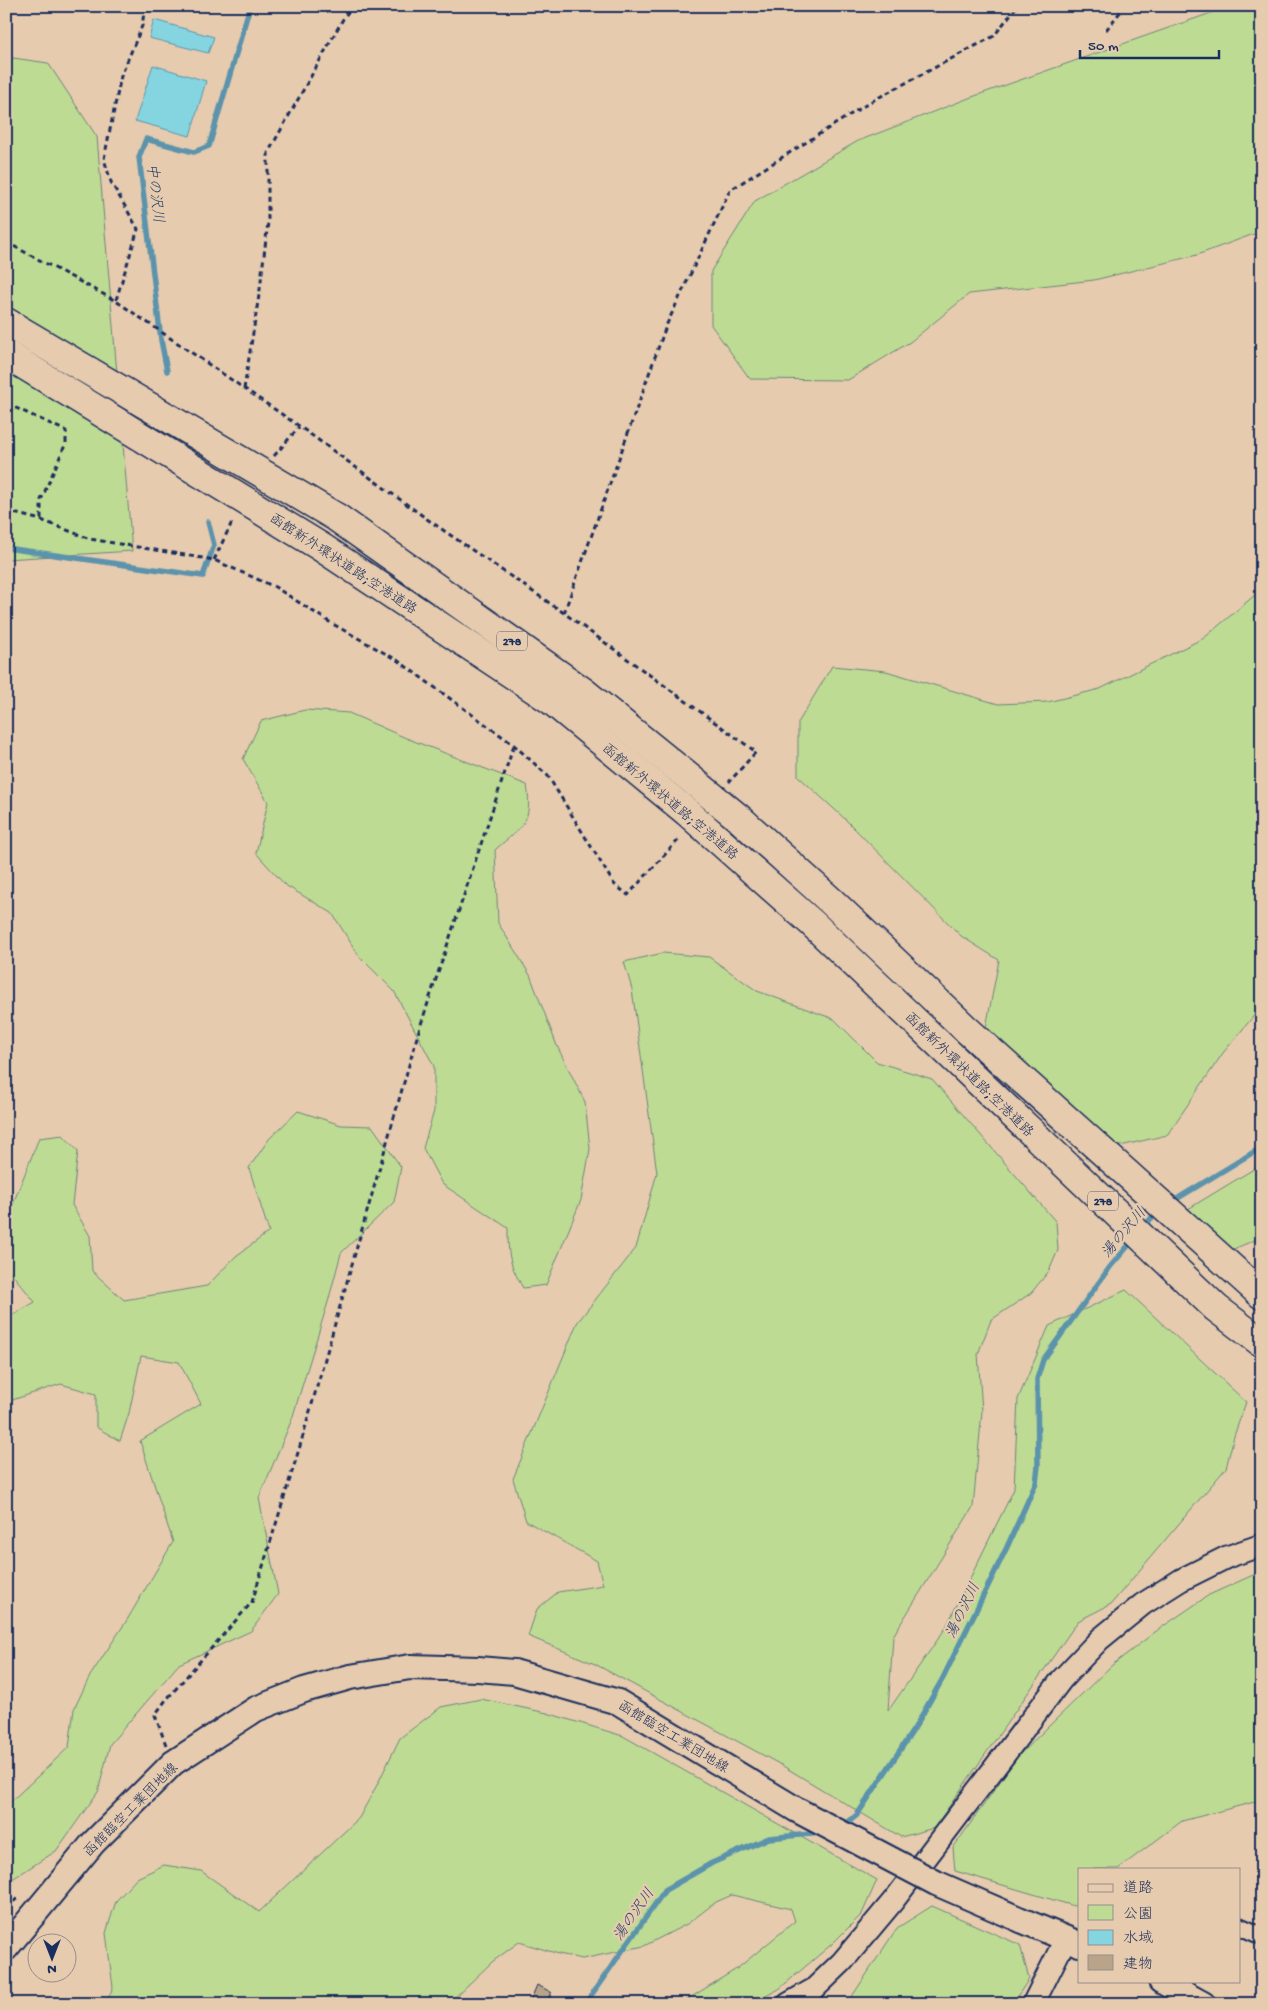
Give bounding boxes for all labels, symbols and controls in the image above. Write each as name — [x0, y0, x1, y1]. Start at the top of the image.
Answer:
scale bar — [1080, 28, 1219, 60]
text: 50 m — [1088, 38, 1119, 56]
water label: 中の沢川 — [141, 162, 168, 224]
street label: 函館新外環状道路;空港道路 — [266, 511, 420, 619]
road number: 278 — [497, 631, 527, 650]
street label: 函館新外環状道路;空港道路 — [598, 741, 741, 865]
street label: 函館新外環状道路;空港道路 — [900, 1010, 1036, 1142]
road number: 278 — [1088, 1192, 1118, 1210]
water label: 湯の沢川 — [1098, 1205, 1151, 1262]
water label: 湯の沢川 — [943, 1580, 985, 1642]
street label: 函館臨空工業団地線 — [614, 1698, 731, 1778]
street label: 函館臨空工業団地線 — [81, 1760, 182, 1861]
legend — [1078, 1868, 1240, 1982]
text: 道路 — [1123, 1880, 1153, 1898]
water label: 湯の沢川 — [610, 1885, 659, 1945]
text: 公園 — [1123, 1906, 1153, 1924]
text: 水域 — [1123, 1929, 1153, 1948]
north arrow — [28, 1932, 78, 1982]
text: 建物 — [1123, 1956, 1153, 1974]
text: N — [47, 1960, 57, 1977]

